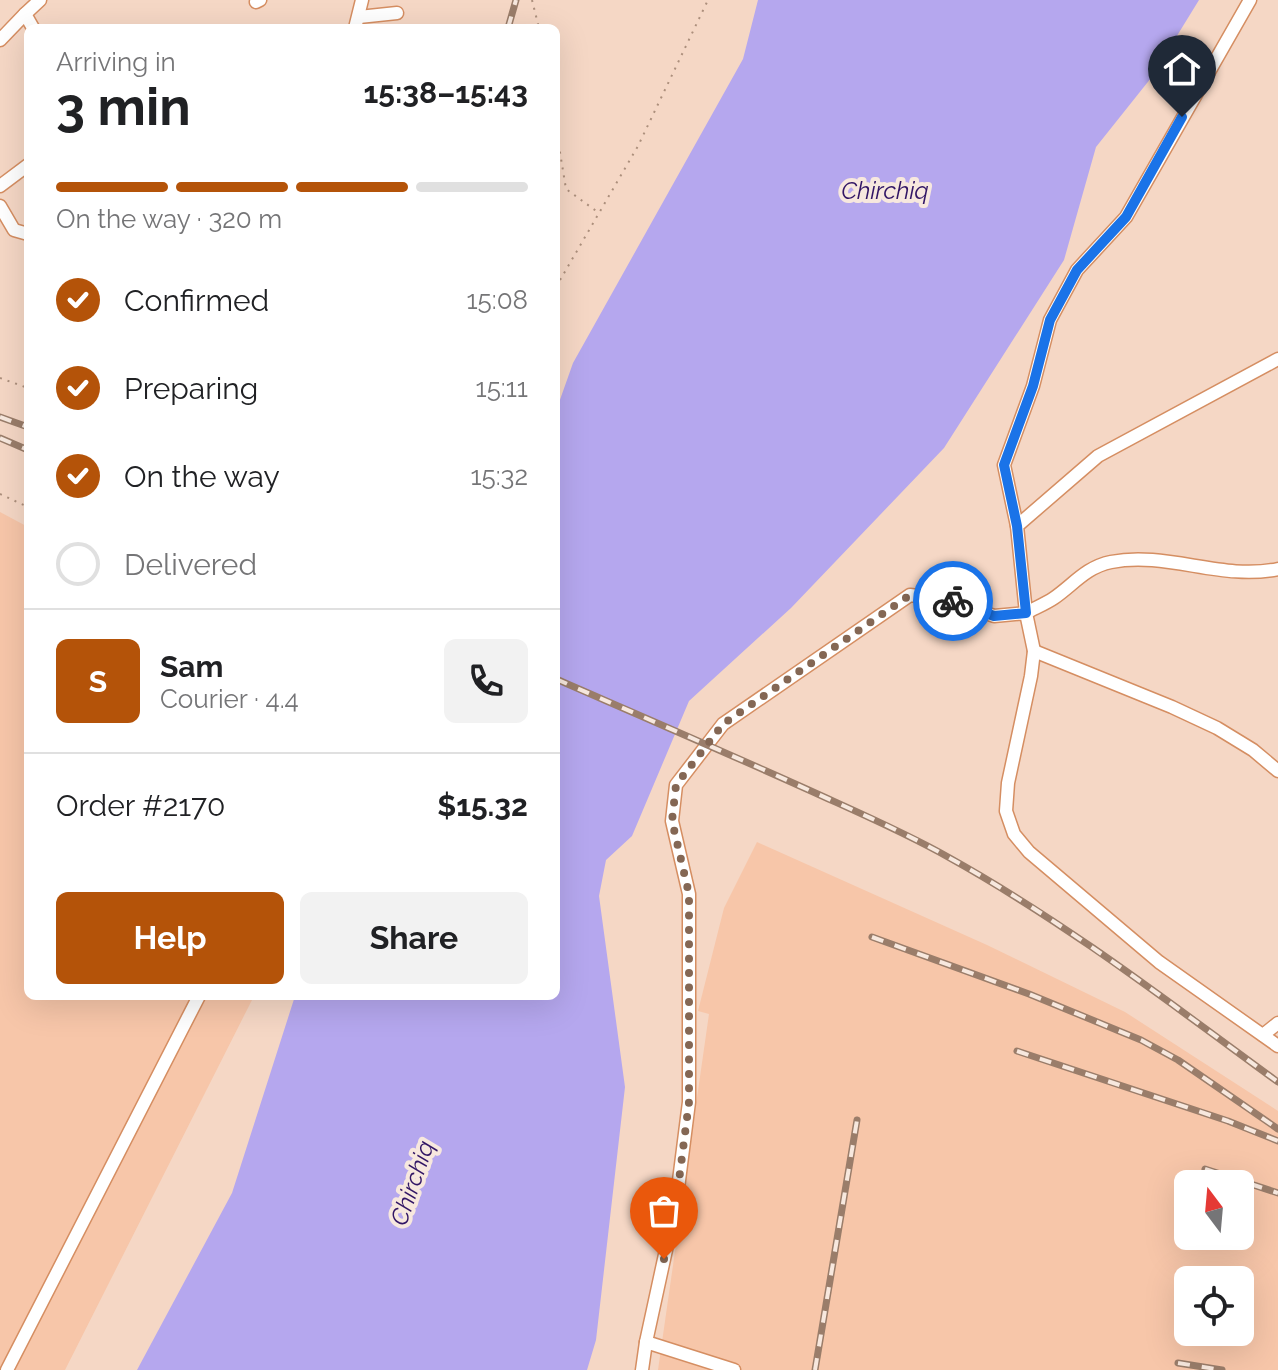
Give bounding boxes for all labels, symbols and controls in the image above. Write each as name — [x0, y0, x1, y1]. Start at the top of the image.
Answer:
pin — [1148, 35, 1216, 117]
text: Arriving in — [56, 47, 176, 77]
icon: home — [1160, 47, 1204, 91]
text: 15:38–15:43 — [363, 75, 528, 110]
text: 3 min — [56, 76, 191, 137]
water label: Chirchiq — [841, 176, 929, 205]
text: On the way · 320 m — [56, 204, 282, 234]
icon: check — [56, 278, 100, 322]
text: Confirmed — [124, 283, 269, 318]
text: 15:08 — [466, 285, 528, 315]
icon: check — [56, 366, 100, 410]
text: Preparing — [124, 371, 258, 406]
text: 15:11 — [476, 373, 528, 403]
icon: check — [56, 454, 100, 498]
text: On the way — [124, 459, 280, 494]
text: 15:32 — [470, 461, 528, 491]
text: Delivered — [124, 547, 257, 582]
courier — [913, 561, 993, 641]
icon: bike — [931, 579, 975, 623]
button: phone — [444, 639, 528, 723]
text: Sam — [160, 649, 223, 684]
text: S — [89, 664, 107, 699]
text: Courier · 4.4 — [160, 684, 299, 714]
text: Order #2170 — [56, 788, 225, 823]
text: $15.32 — [437, 788, 528, 823]
button: Help — [56, 892, 284, 984]
button: Share — [300, 892, 528, 984]
water label: Chirchiq — [384, 1137, 440, 1229]
north arrow — [1174, 1170, 1254, 1250]
map controls — [1174, 1170, 1254, 1346]
pin — [630, 1177, 698, 1259]
icon: bag — [642, 1189, 686, 1233]
button: locate — [1174, 1266, 1254, 1346]

